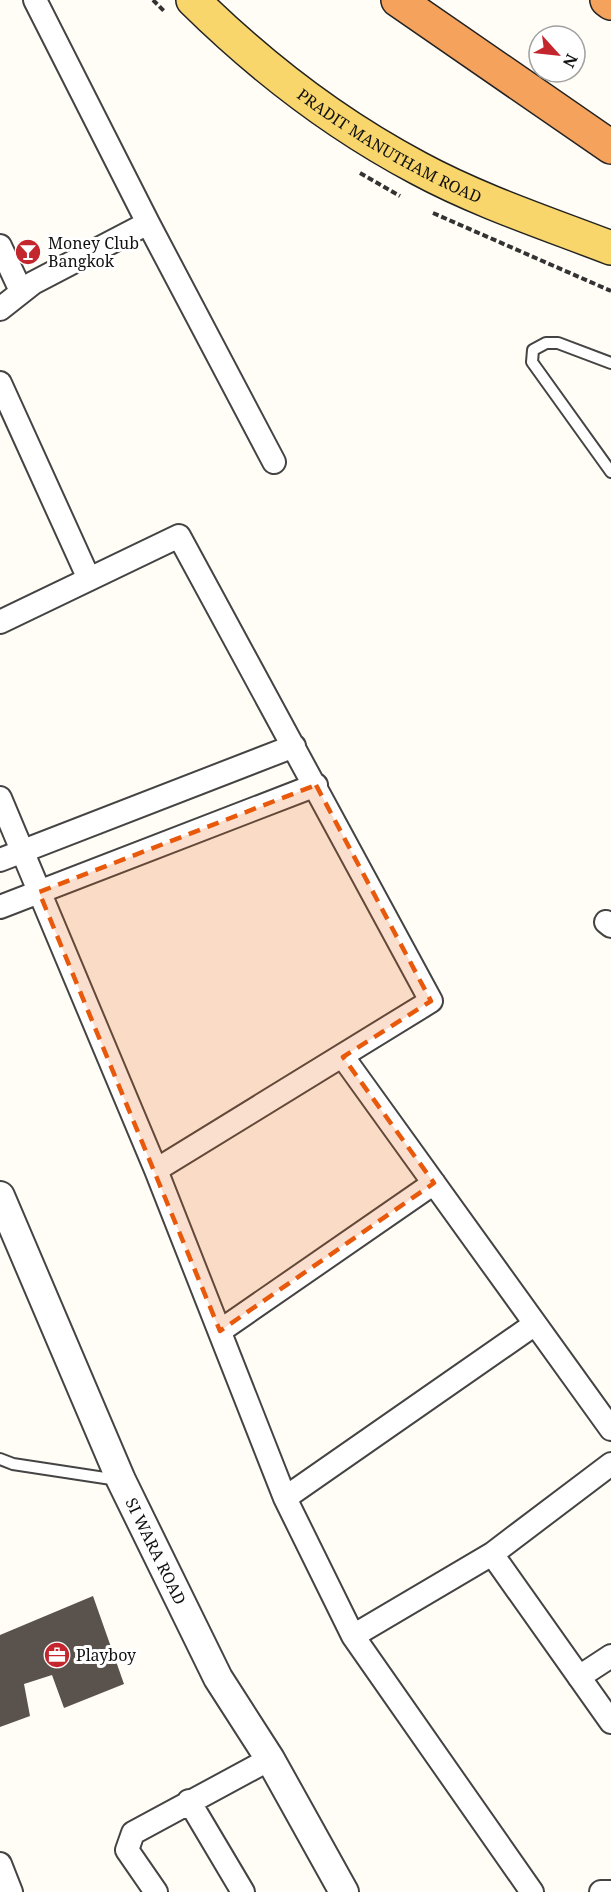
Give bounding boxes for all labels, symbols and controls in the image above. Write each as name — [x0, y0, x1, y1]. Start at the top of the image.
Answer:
north arrow — [527, 24, 587, 84]
text: N — [558, 50, 583, 72]
street label: PRADIT MANUTHAM ROAD — [293, 83, 485, 208]
place label: Money Club Bangkok — [48, 232, 139, 272]
bar icon: Money Club Bangkok — [13, 237, 43, 267]
street label: SI WARA ROAD — [120, 1494, 191, 1608]
office icon: Playboy — [42, 1640, 72, 1670]
place label: Playboy — [76, 1644, 137, 1666]

